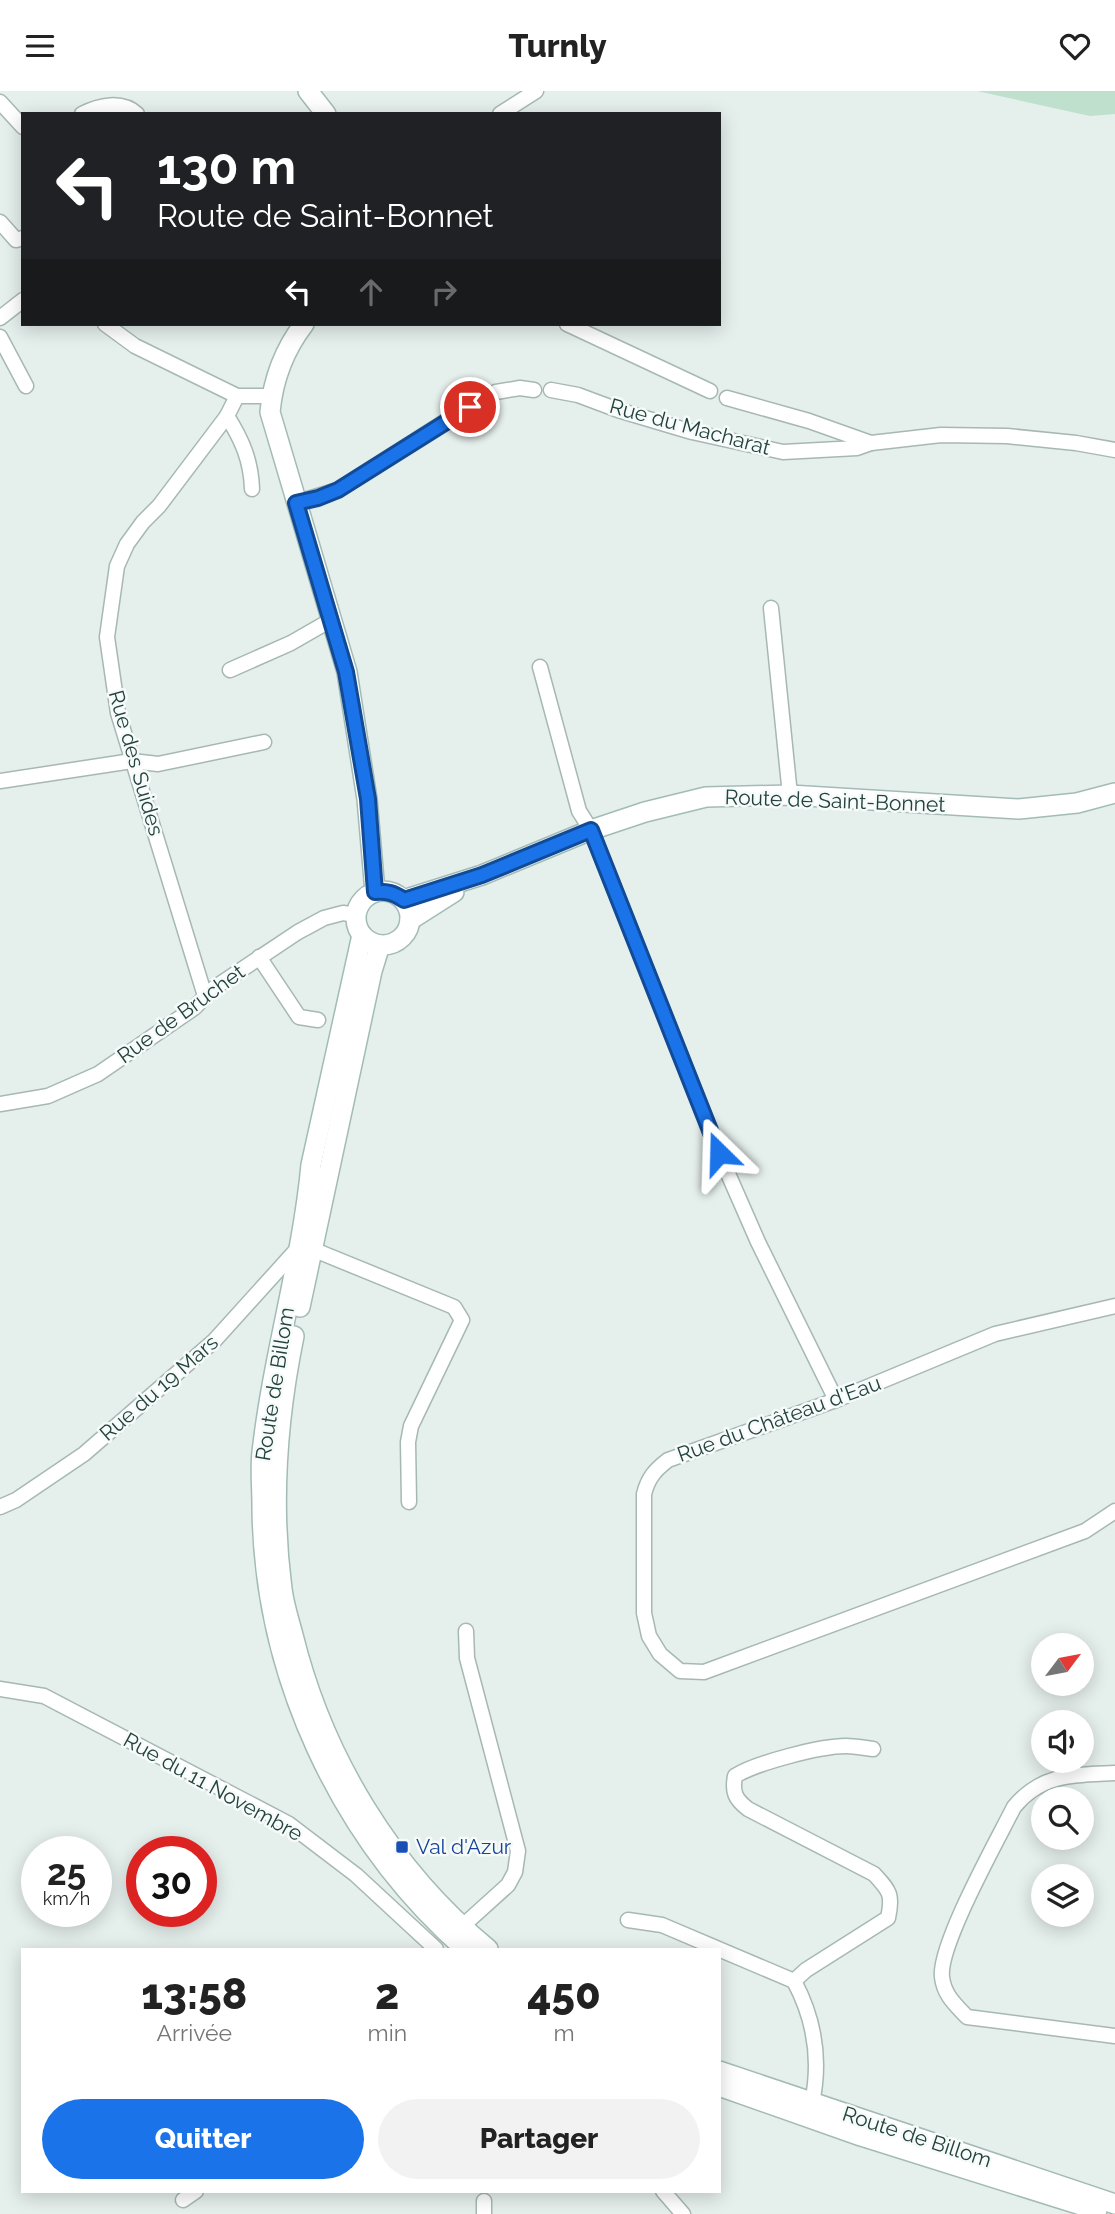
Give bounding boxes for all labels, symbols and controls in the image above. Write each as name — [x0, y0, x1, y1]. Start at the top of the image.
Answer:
icon: menu — [21, 27, 59, 65]
text: Turnly — [508, 27, 607, 64]
icon: heart — [1056, 27, 1094, 65]
text: 130 m — [157, 138, 296, 195]
icon: left — [42, 140, 133, 231]
text: Route de Saint-Bonnet — [157, 197, 493, 234]
icon: left — [279, 273, 317, 311]
icon: ahead — [352, 273, 390, 311]
icon: right — [425, 273, 463, 311]
pin — [440, 377, 500, 437]
icon: arrive — [451, 388, 489, 426]
street label: Rue du Macharat — [607, 393, 773, 460]
street label: Rue des Suides — [104, 687, 169, 838]
street label: Route de Saint-Bonnet — [724, 784, 946, 817]
street label: Rue de Bruchet — [112, 959, 249, 1068]
position arrow — [682, 1116, 756, 1190]
street label: Route de Billom — [250, 1305, 299, 1463]
street label: Rue du 19 Mars — [94, 1329, 223, 1446]
street label: Rue du Château d'Eau — [674, 1370, 884, 1467]
north arrow — [1031, 1633, 1094, 1696]
map controls — [1031, 1633, 1094, 1927]
button: sound — [1031, 1710, 1094, 1773]
street label: Rue du 11 Novembre — [119, 1727, 307, 1846]
button: search — [1031, 1787, 1094, 1850]
place label: Val d'Azur — [416, 1834, 512, 1859]
speed limit sign: 30 — [126, 1836, 217, 1927]
marker: Val d'Azur — [394, 1839, 410, 1855]
text: 25 — [47, 1852, 86, 1893]
button: layers — [1031, 1864, 1094, 1927]
text: km/h — [43, 1888, 90, 1909]
text: 13:58 — [141, 1970, 247, 2019]
text: 2 — [375, 1970, 399, 2019]
text: 450 — [527, 1970, 601, 2019]
text: Arrivée — [156, 2019, 232, 2046]
text: min — [368, 2019, 407, 2046]
text: m — [553, 2019, 575, 2046]
button: Quitter — [42, 2099, 364, 2179]
button: Partager — [378, 2099, 700, 2179]
street label: Route de Billom — [839, 2101, 995, 2172]

